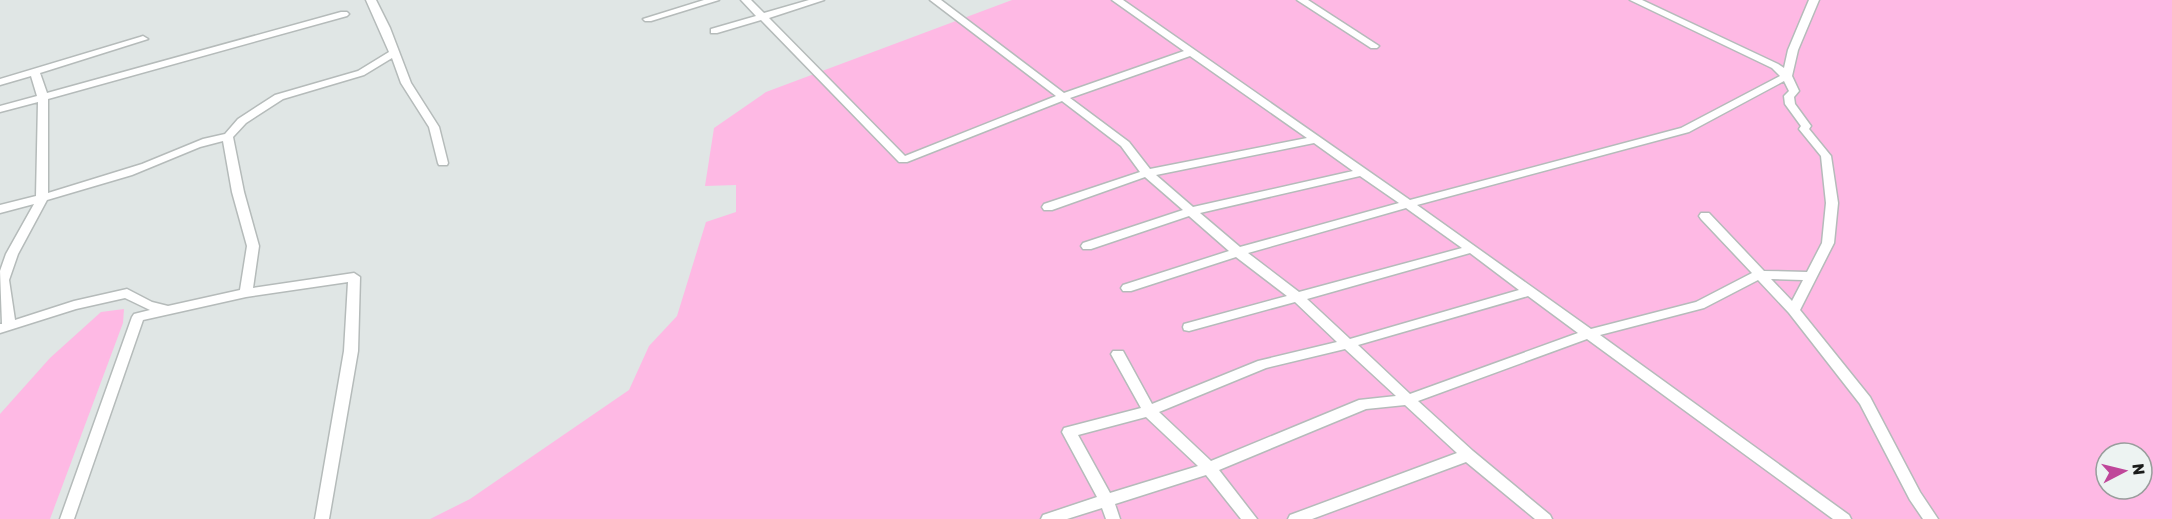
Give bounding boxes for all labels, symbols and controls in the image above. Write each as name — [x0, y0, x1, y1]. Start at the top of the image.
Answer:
north arrow — [2094, 441, 2154, 501]
text: N — [2128, 462, 2149, 476]

